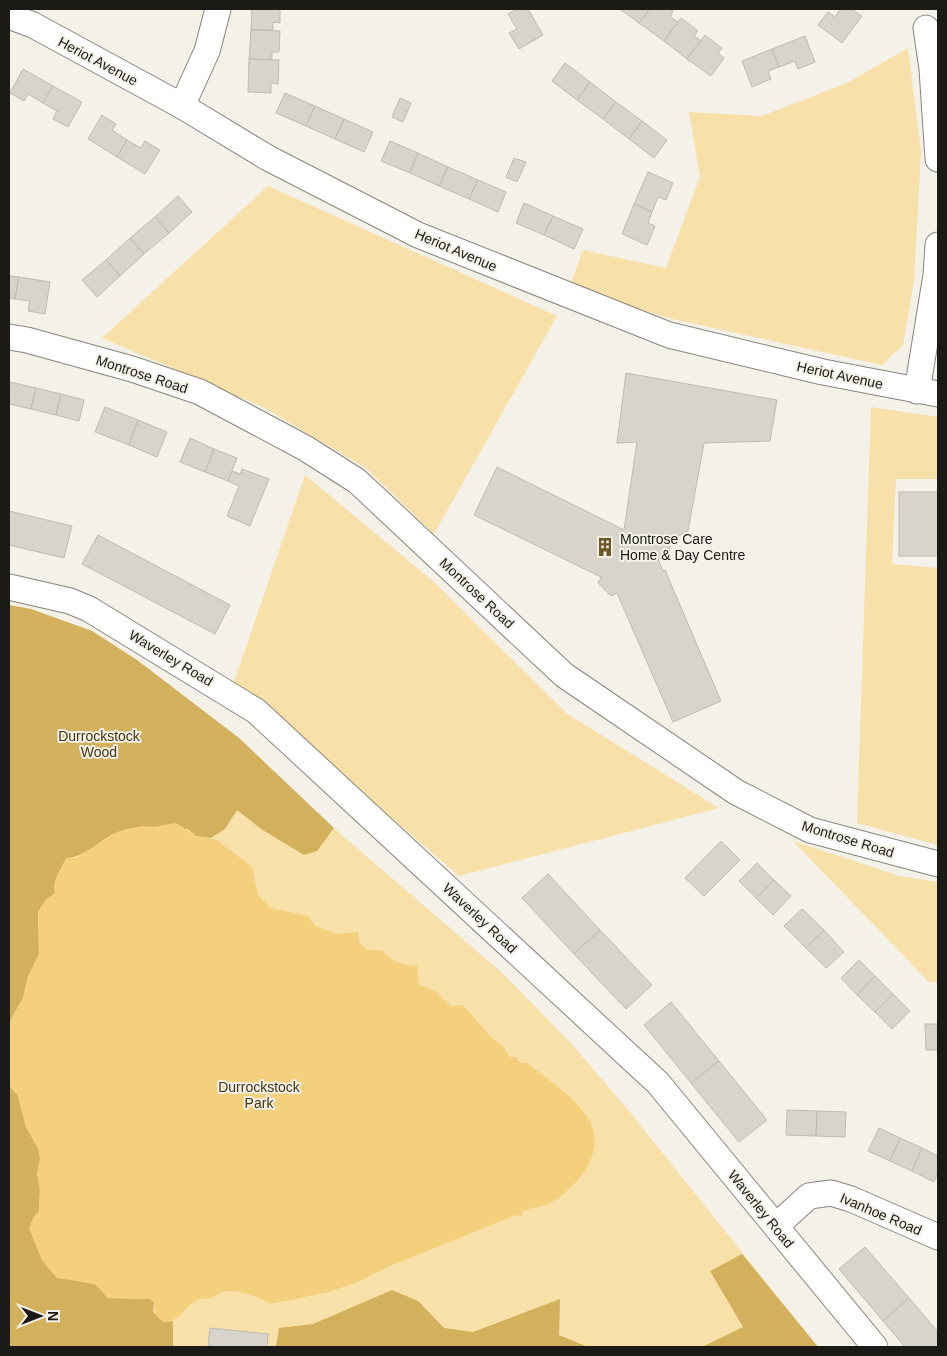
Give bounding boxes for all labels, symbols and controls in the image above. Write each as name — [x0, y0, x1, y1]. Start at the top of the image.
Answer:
street label: Heriot Avenue — [56, 33, 141, 89]
street label: Heriot Avenue — [413, 226, 500, 275]
street label: Montrose Road — [94, 352, 190, 396]
street label: Heriot Avenue — [795, 358, 885, 392]
place label: Montrose Care Home & Day Centre — [620, 531, 745, 563]
building icon: Montrose Care Home & Day Centre — [594, 536, 616, 558]
street label: Montrose Road — [437, 555, 517, 631]
street label: Waverley Road — [126, 627, 216, 689]
park label: Durrockstock Wood — [58, 728, 141, 760]
street label: Montrose Road — [800, 817, 896, 861]
street label: Waverley Road — [440, 880, 520, 956]
park label: Durrockstock Park — [218, 1079, 301, 1111]
street label: Waverley Road — [725, 1167, 797, 1251]
street label: Ivanhoe Road — [838, 1190, 924, 1238]
north arrow — [15, 1291, 65, 1341]
text: N — [45, 1311, 61, 1321]

